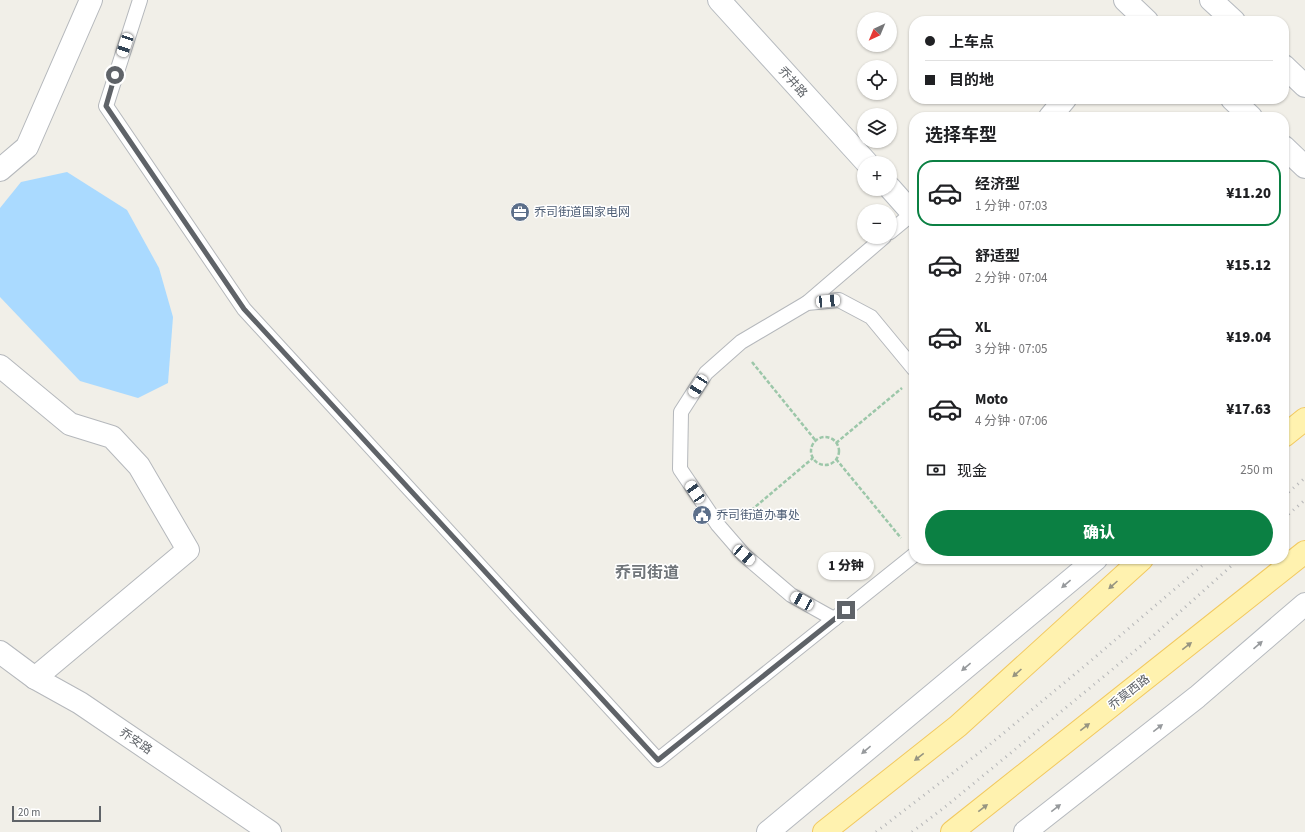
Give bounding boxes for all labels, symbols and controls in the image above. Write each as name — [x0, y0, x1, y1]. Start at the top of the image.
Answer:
north arrow — [857, 12, 897, 52]
map controls — [857, 12, 897, 244]
car — [116, 32, 134, 58]
text: 上车点 — [949, 32, 994, 53]
button: locate — [857, 60, 897, 100]
street label: 乔井路 — [774, 63, 811, 101]
route start — [106, 66, 124, 84]
text: 目的地 — [949, 70, 994, 91]
button: layers — [857, 108, 897, 148]
text: 选择车型 — [925, 123, 997, 148]
button: + — [857, 156, 897, 196]
text: 经济型 — [975, 174, 1020, 195]
icon: car — [927, 175, 963, 211]
text: ¥11.20 — [1226, 183, 1271, 204]
text: 1 分钟 · 07:03 — [975, 197, 1048, 215]
office icon: 乔司街道国家电网 — [509, 201, 531, 223]
place label: 乔司街道国家电网 — [534, 204, 630, 221]
button: − — [857, 204, 897, 244]
text: 舒适型 — [975, 246, 1020, 267]
icon: car — [927, 247, 963, 283]
text: ¥15.12 — [1226, 255, 1271, 276]
text: 2 分钟 · 07:04 — [975, 269, 1048, 287]
car — [816, 294, 840, 308]
text: XL — [975, 317, 991, 338]
icon: car — [927, 319, 963, 355]
text: ¥19.04 — [1226, 327, 1271, 348]
text: 3 分钟 · 07:05 — [975, 340, 1048, 358]
car — [686, 373, 710, 399]
text: Moto — [975, 389, 1008, 410]
icon: car — [927, 391, 963, 427]
text: ¥17.63 — [1226, 399, 1271, 420]
text: 4 分钟 · 07:06 — [975, 412, 1048, 430]
icon: cash — [925, 459, 947, 481]
text: 现金 — [957, 461, 987, 482]
text: 250 m — [1240, 461, 1273, 479]
car — [683, 479, 707, 505]
public building icon: 乔司街道办事处 — [691, 504, 713, 526]
place label: 乔司街道办事处 — [716, 507, 800, 524]
button: 确认 — [925, 510, 1273, 556]
car — [731, 543, 757, 567]
callout: 1 分钟 — [818, 552, 874, 580]
text: 1 分钟 — [828, 557, 864, 575]
district label: 乔司街道 — [615, 562, 679, 584]
one-way arrow — [1061, 579, 1071, 588]
one-way arrow — [1109, 580, 1118, 589]
car — [789, 590, 815, 612]
route end — [837, 601, 855, 619]
one-way arrow — [1253, 640, 1263, 649]
one-way arrow — [1181, 642, 1192, 651]
one-way arrow — [961, 663, 971, 672]
one-way arrow — [1012, 668, 1022, 677]
street label: 乔莫西路 — [1105, 671, 1153, 714]
one-way arrow — [1079, 723, 1090, 731]
street label: 乔安路 — [116, 724, 155, 759]
one-way arrow — [1153, 724, 1164, 732]
one-way arrow — [861, 746, 872, 755]
one-way arrow — [913, 753, 924, 762]
one-way arrow — [977, 803, 988, 812]
scale bar — [12, 804, 101, 823]
one-way arrow — [1050, 804, 1061, 812]
text: 20 m — [18, 805, 40, 820]

